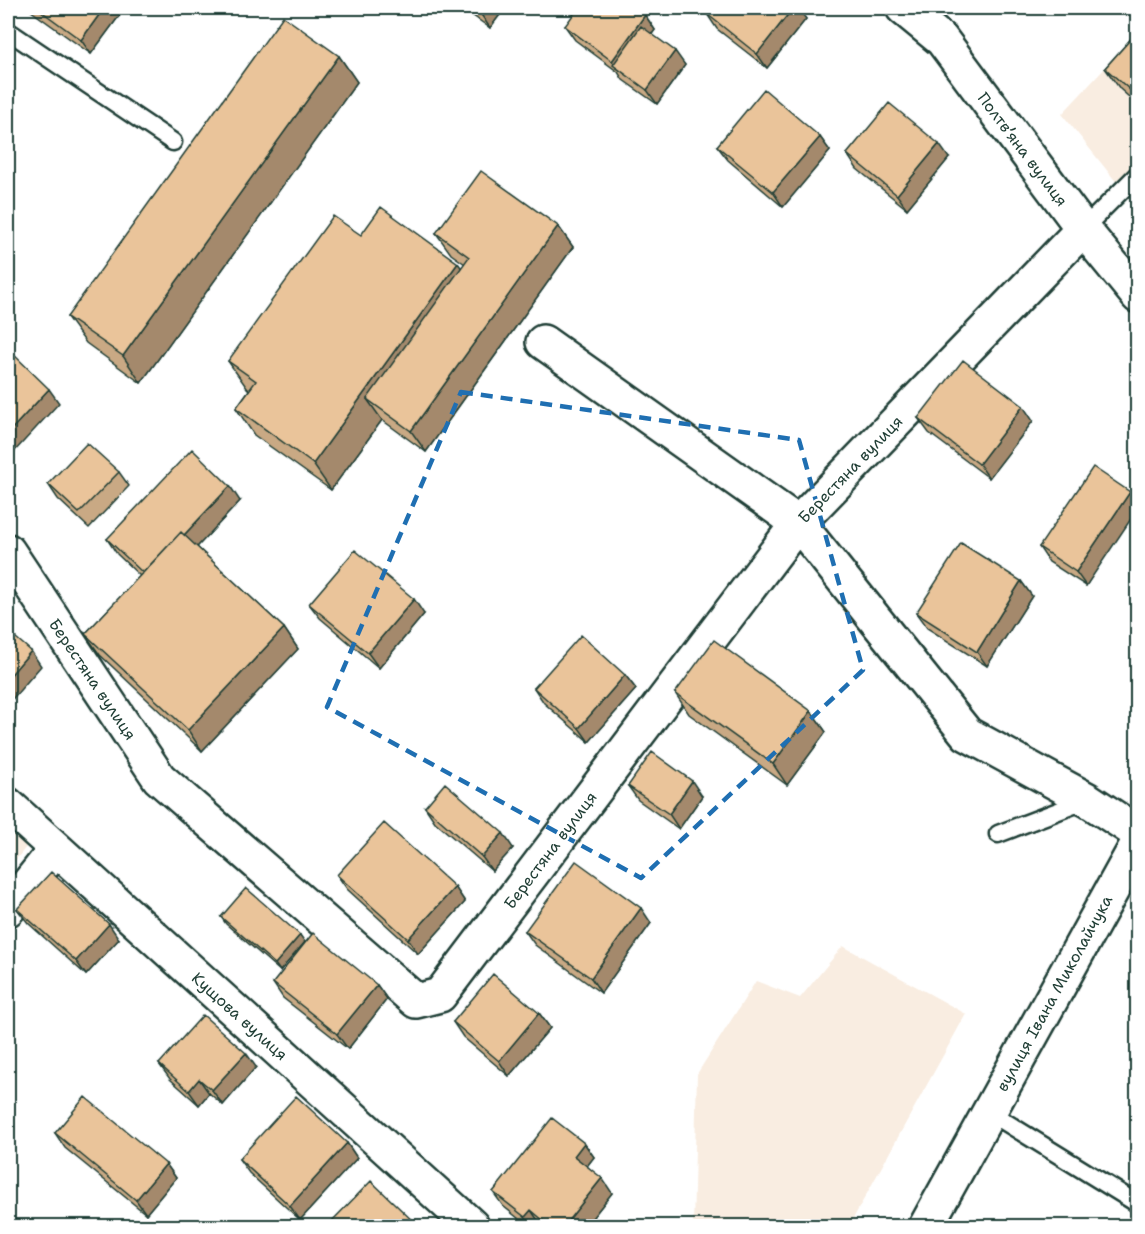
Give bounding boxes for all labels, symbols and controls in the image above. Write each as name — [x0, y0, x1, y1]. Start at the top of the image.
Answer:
street label: Полтвʼяна вулиця — [973, 88, 1072, 211]
street label: Берестяна вулиця — [794, 411, 907, 528]
street label: Берестяна вулиця — [44, 615, 141, 744]
street label: Берестяна вулиця — [499, 787, 601, 913]
street label: вулиця Івана Миколайчука — [992, 891, 1117, 1095]
street label: Кущова вулиця — [187, 968, 292, 1065]

